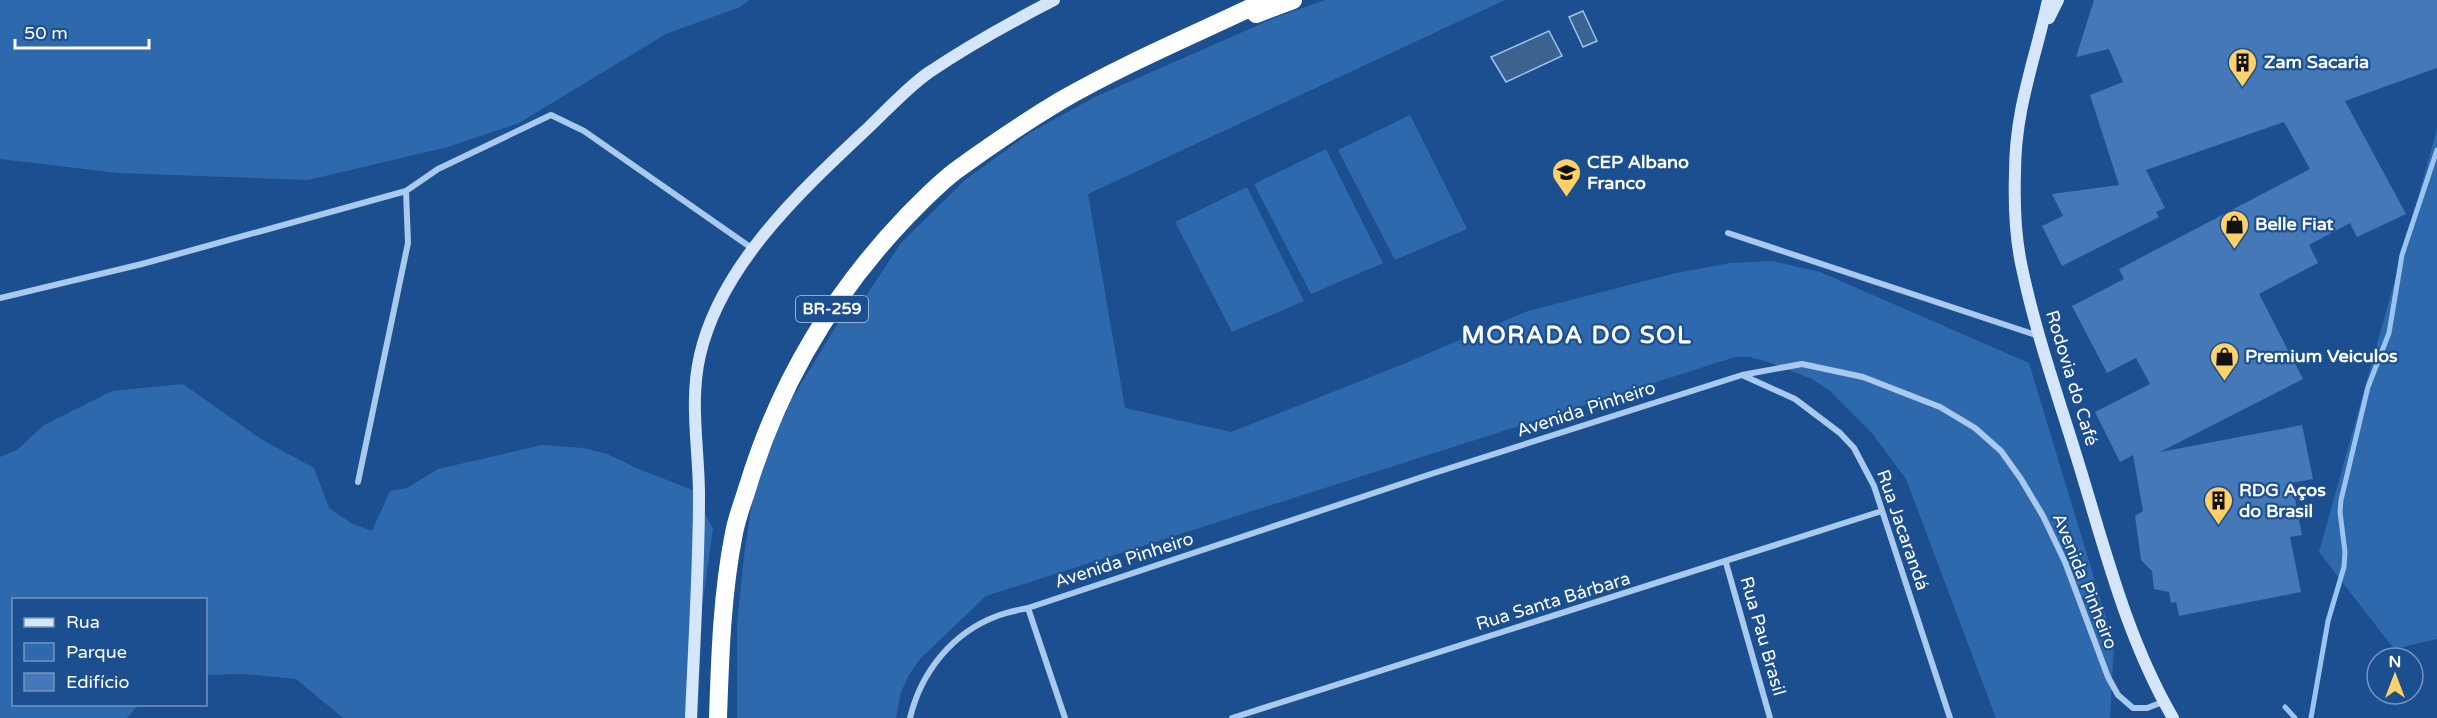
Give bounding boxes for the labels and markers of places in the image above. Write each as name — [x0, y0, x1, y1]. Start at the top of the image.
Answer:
building icon: Zam Sacaria — [2227, 46, 2259, 88]
place label: Zam Sacaria — [2264, 51, 2369, 73]
place label: CEP Albano Franco — [1587, 151, 1689, 194]
school or university icon: CEP Albano Franco — [1550, 156, 1582, 198]
shop icon: Belle Fiat — [2218, 208, 2250, 250]
place label: Belle Fiat — [2255, 213, 2334, 235]
shop icon: Premium Veiculos — [2208, 340, 2240, 382]
place label: Premium Veiculos — [2245, 345, 2398, 367]
place label: RDG Aços do Brasil — [2239, 479, 2326, 522]
building icon: RDG Aços do Brasil — [2202, 484, 2234, 526]

